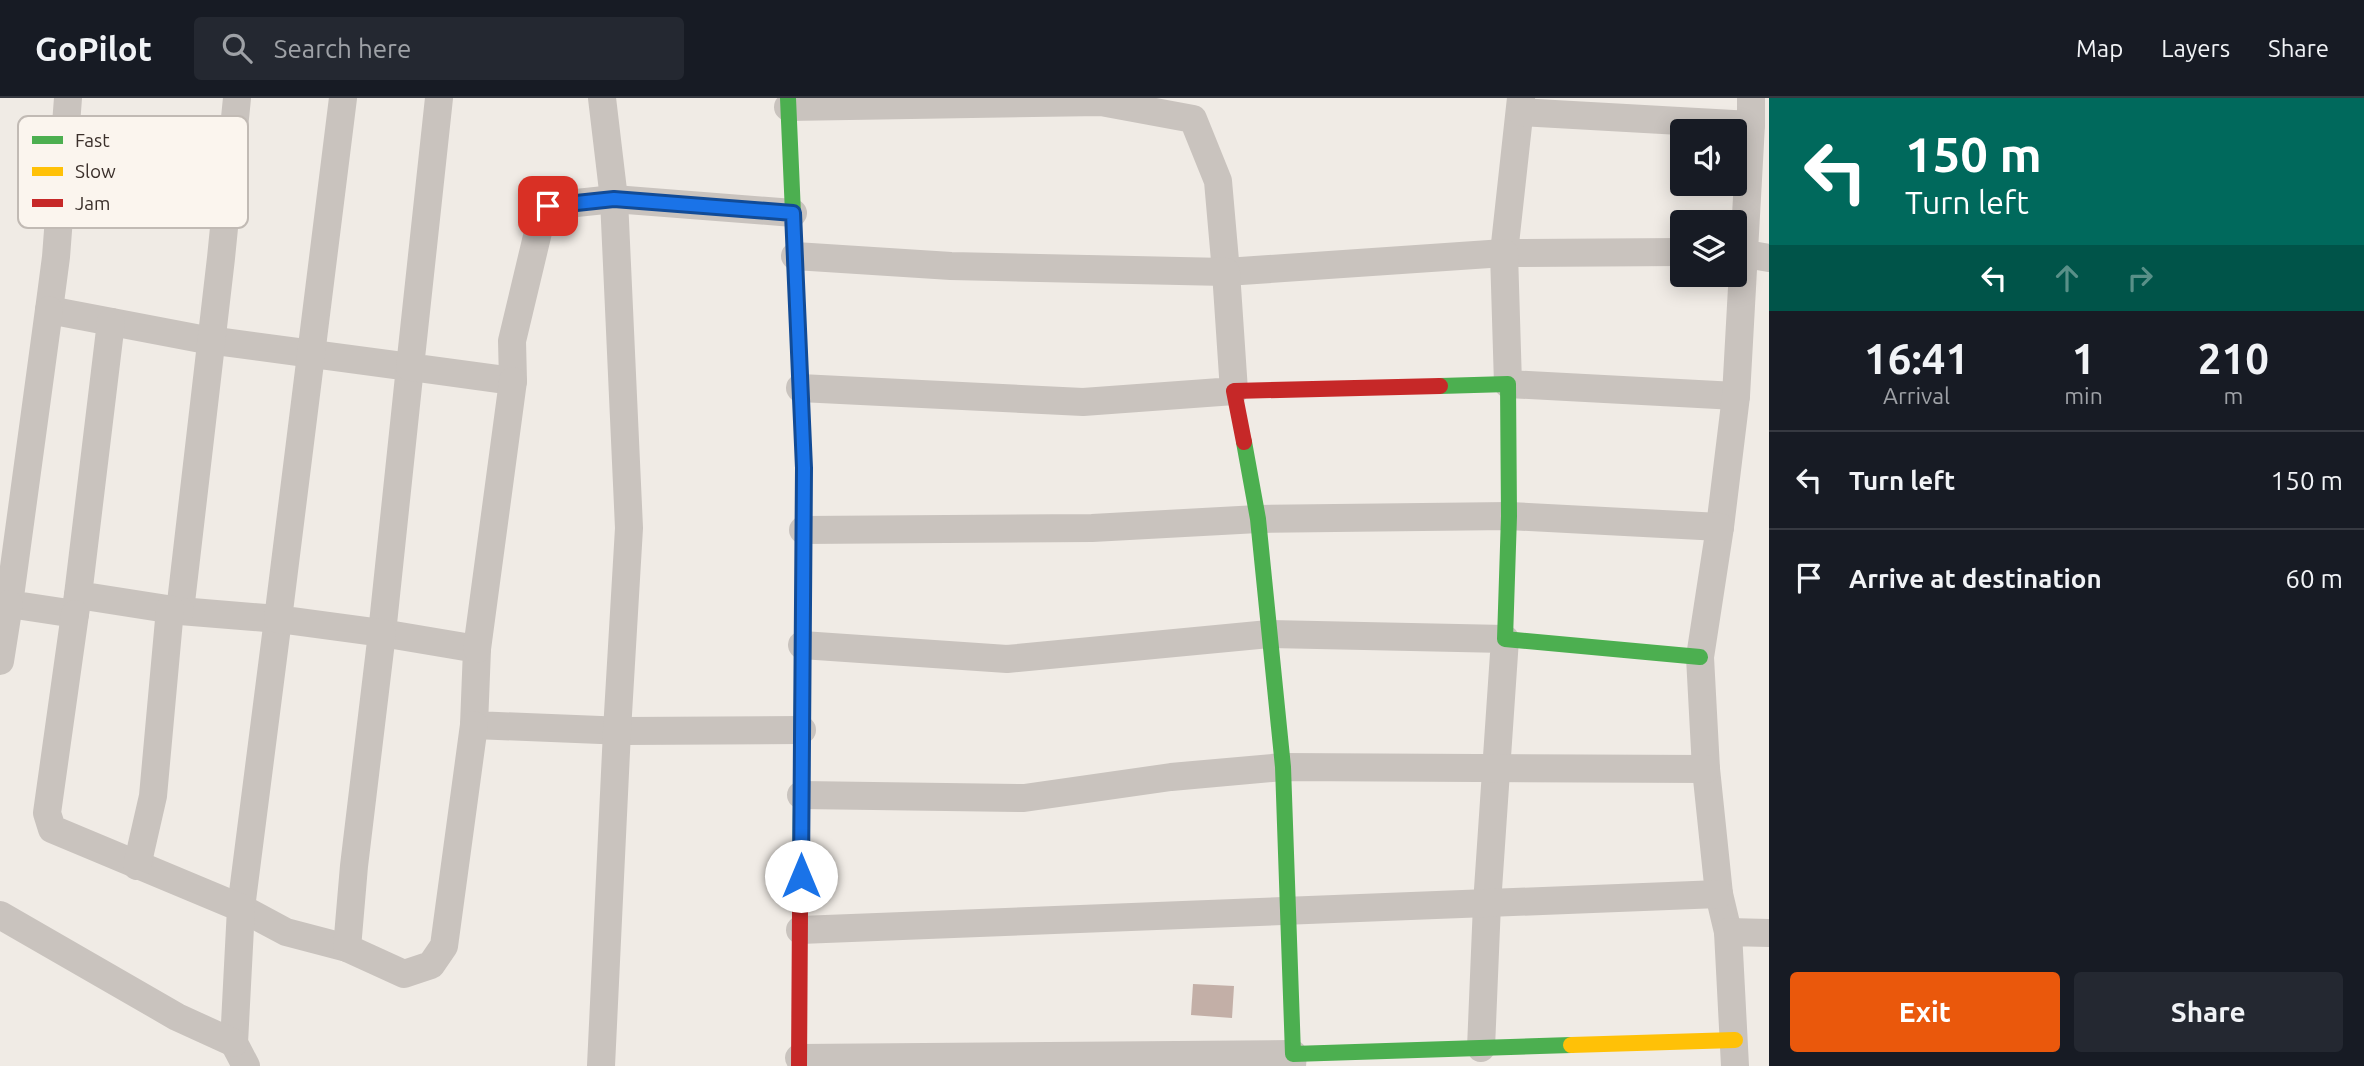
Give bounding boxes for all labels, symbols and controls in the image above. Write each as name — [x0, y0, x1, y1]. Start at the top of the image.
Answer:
search box — [194, 17, 684, 80]
icon: search — [218, 29, 256, 67]
text: GoPilot — [35, 30, 152, 67]
text: Search here — [274, 34, 411, 63]
text: Map — [2076, 35, 2123, 62]
text: Layers — [2161, 35, 2230, 62]
text: Share — [2268, 35, 2329, 62]
legend — [18, 116, 248, 228]
map controls — [1670, 119, 1747, 287]
button: sound — [1670, 119, 1747, 196]
icon: left — [1790, 126, 1881, 217]
text: 150 m — [1905, 126, 2042, 181]
text: Fast — [75, 129, 110, 151]
text: Slow — [75, 160, 116, 182]
pin — [518, 176, 578, 236]
text: Turn left — [1905, 184, 2029, 220]
icon: arrive — [529, 187, 567, 225]
text: Jam — [75, 192, 111, 214]
button: layers — [1670, 210, 1747, 287]
icon: left — [1975, 259, 2013, 297]
icon: ahead — [2048, 259, 2086, 297]
icon: right — [2121, 259, 2159, 297]
text: 16:41 — [1864, 335, 1969, 382]
text: 1 — [2072, 335, 2095, 382]
text: 210 — [2198, 335, 2269, 382]
text: Arrival — [1883, 383, 1950, 408]
text: min — [2064, 383, 2103, 408]
text: m — [2223, 383, 2243, 408]
icon: left — [1790, 461, 1828, 499]
text: Turn left — [1849, 466, 1955, 495]
text: 150 m — [2271, 466, 2343, 495]
icon: arrive — [1790, 559, 1828, 597]
text: Arrive at destination — [1849, 564, 2102, 593]
text: 60 m — [2285, 564, 2343, 593]
position arrow — [764, 839, 838, 913]
button: Exit — [1790, 972, 2060, 1052]
button: Share — [2074, 972, 2343, 1052]

